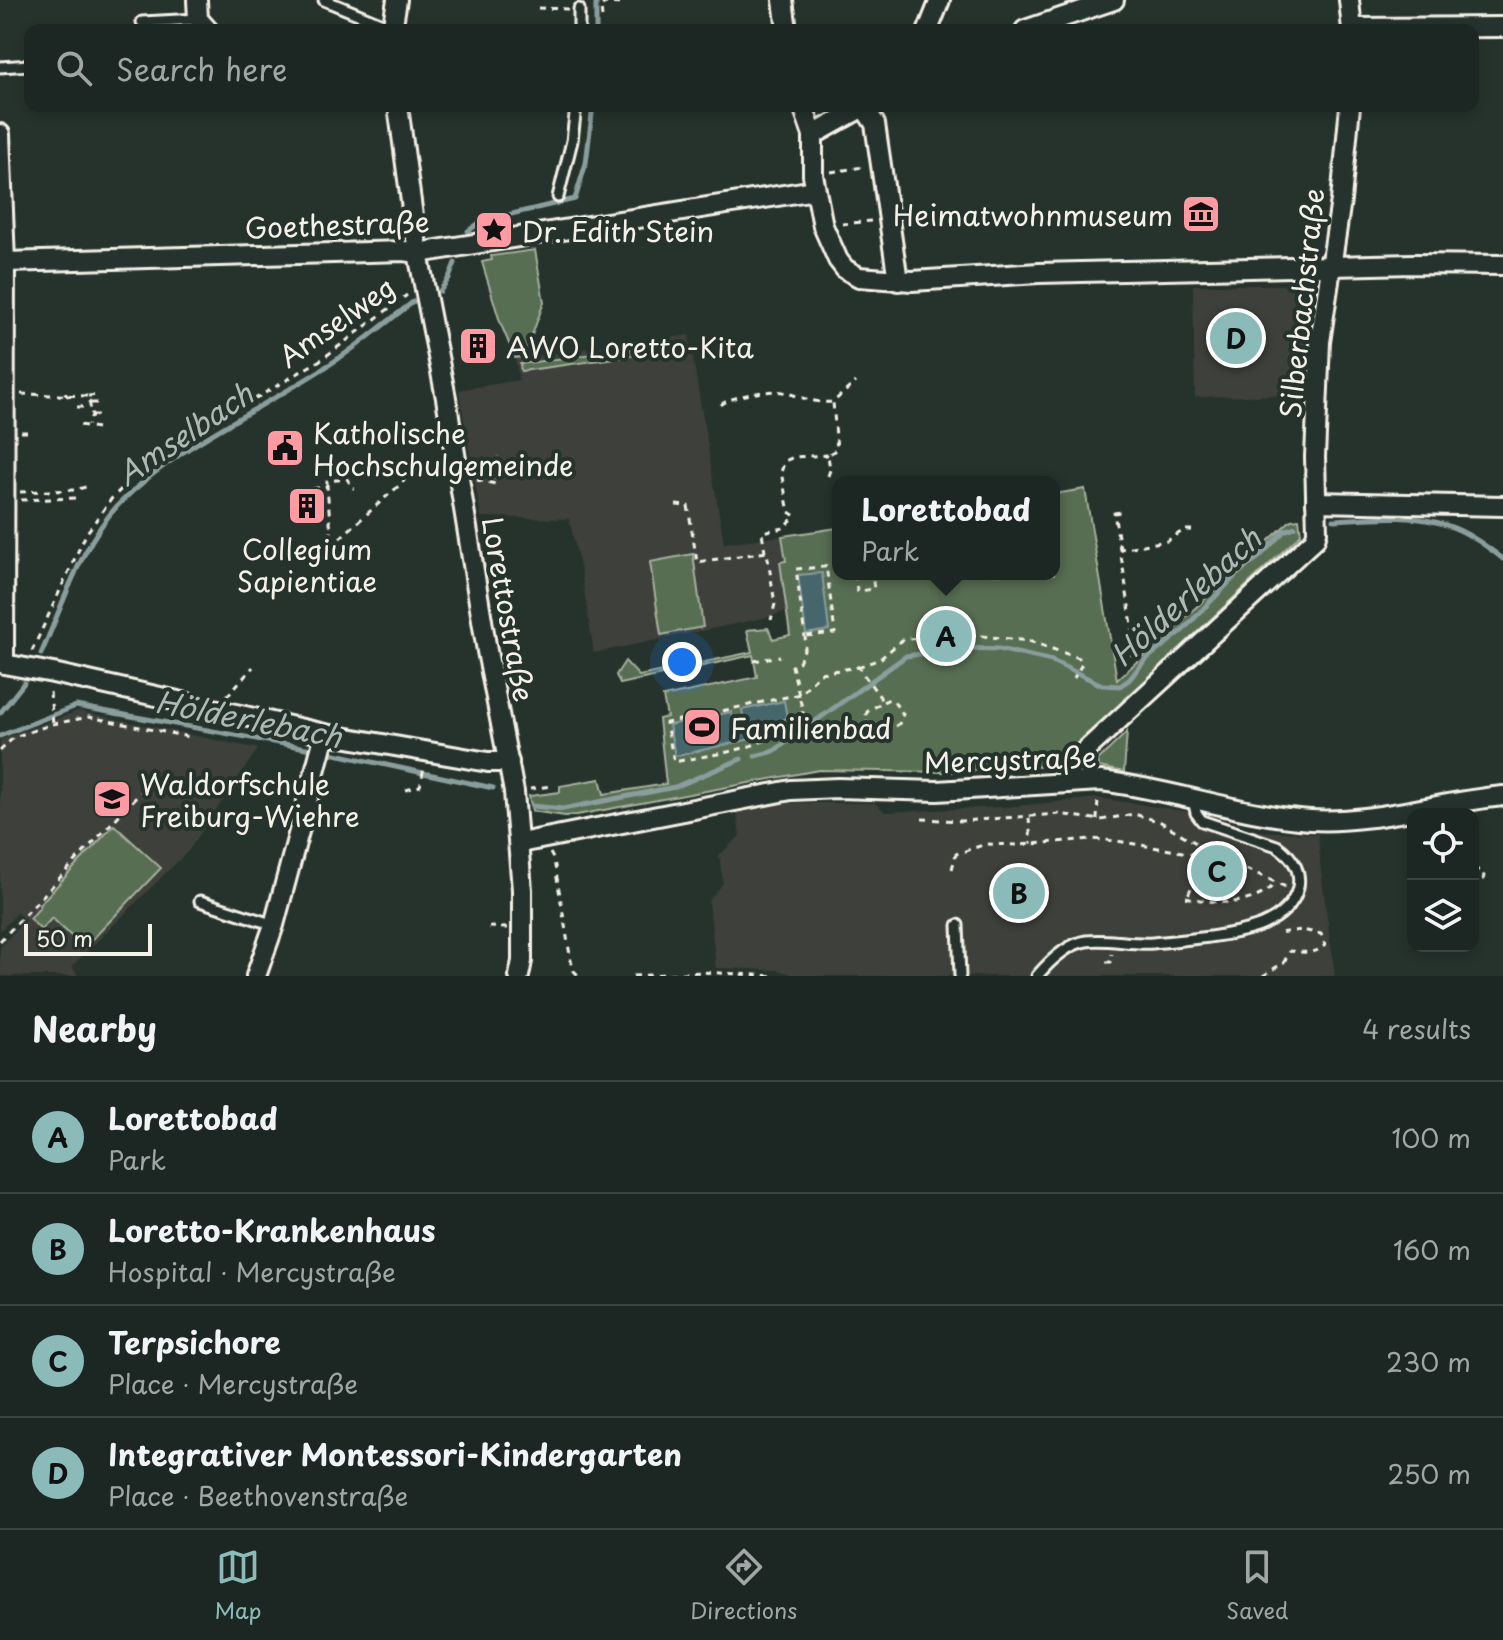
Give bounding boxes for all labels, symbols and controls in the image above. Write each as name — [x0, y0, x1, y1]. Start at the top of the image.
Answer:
search box — [24, 24, 1479, 112]
icon: search — [52, 46, 96, 90]
text: Search here — [116, 46, 288, 91]
street label: Silberbachstraße — [1268, 186, 1334, 420]
place label: Heimatwohnmuseum — [893, 193, 1173, 236]
museum icon: Heimatwohnmuseum — [1180, 193, 1222, 235]
street label: Goethestraße — [244, 199, 430, 249]
place icon: Dr. Edith Stein — [473, 209, 515, 251]
place label: Dr. Edith Stein — [522, 209, 714, 252]
street label: Amselweg — [269, 265, 403, 377]
pin: D — [1210, 308, 1262, 368]
building icon: AWO Loretto-Kita — [457, 325, 499, 367]
place label: AWO Loretto-Kita — [506, 325, 754, 368]
water label: Amselbach — [107, 370, 262, 495]
place label: Katholische Hochschulgemeinde — [313, 411, 574, 486]
public building icon: Katholische Hochschulgemeinde — [264, 427, 306, 469]
popup — [832, 476, 1060, 580]
building icon: Collegium Sapientiae — [286, 485, 328, 527]
text: Lorettobad — [861, 486, 1031, 531]
street label: Lorettostraße — [472, 513, 546, 705]
water label: Hölderlebach — [1100, 516, 1271, 676]
place label: Collegium Sapientiae — [237, 527, 377, 602]
text: Park — [861, 531, 919, 570]
pin: A — [920, 606, 972, 666]
your location — [662, 642, 702, 682]
water label: Hölderlebach — [152, 678, 346, 758]
sports icon: Familienbad — [681, 706, 723, 748]
place label: Familienbad — [730, 706, 892, 749]
street label: Mercystraße — [923, 734, 1097, 784]
place label: Waldorfschule Freiburg-Wiehre — [140, 762, 360, 837]
school or university icon: Waldorfschule Freiburg-Wiehre — [91, 778, 133, 820]
map controls — [1407, 808, 1479, 952]
button: locate — [1407, 808, 1479, 880]
pin: C — [1191, 841, 1243, 901]
pin: B — [993, 863, 1045, 923]
button: layers — [1407, 880, 1479, 952]
scale bar — [24, 920, 152, 956]
text: 50 m — [36, 921, 93, 954]
text: Nearby — [32, 1002, 157, 1054]
text: 4 results — [1362, 1009, 1471, 1048]
text: Lorettobad — [108, 1095, 278, 1140]
text: A — [48, 1118, 68, 1157]
text: 100 m — [1391, 1118, 1471, 1157]
text: Park — [108, 1140, 166, 1179]
text: Loretto-Krankenhaus — [108, 1207, 436, 1252]
text: B — [49, 1230, 67, 1269]
text: 160 m — [1393, 1230, 1471, 1269]
text: Hospital · Mercystraße — [108, 1252, 396, 1291]
text: Terpsichore — [108, 1319, 281, 1364]
text: C — [48, 1342, 68, 1381]
text: 230 m — [1386, 1342, 1471, 1381]
text: Place · Mercystraße — [108, 1364, 358, 1403]
text: Integrativer Montessori-Kindergarten — [108, 1431, 682, 1476]
text: D — [48, 1454, 68, 1493]
text: 250 m — [1387, 1454, 1471, 1493]
text: Place · Beethovenstraße — [108, 1476, 408, 1515]
tab: Map — [214, 1545, 261, 1626]
tab: Directions — [690, 1545, 797, 1626]
tab: Saved — [1226, 1545, 1289, 1626]

